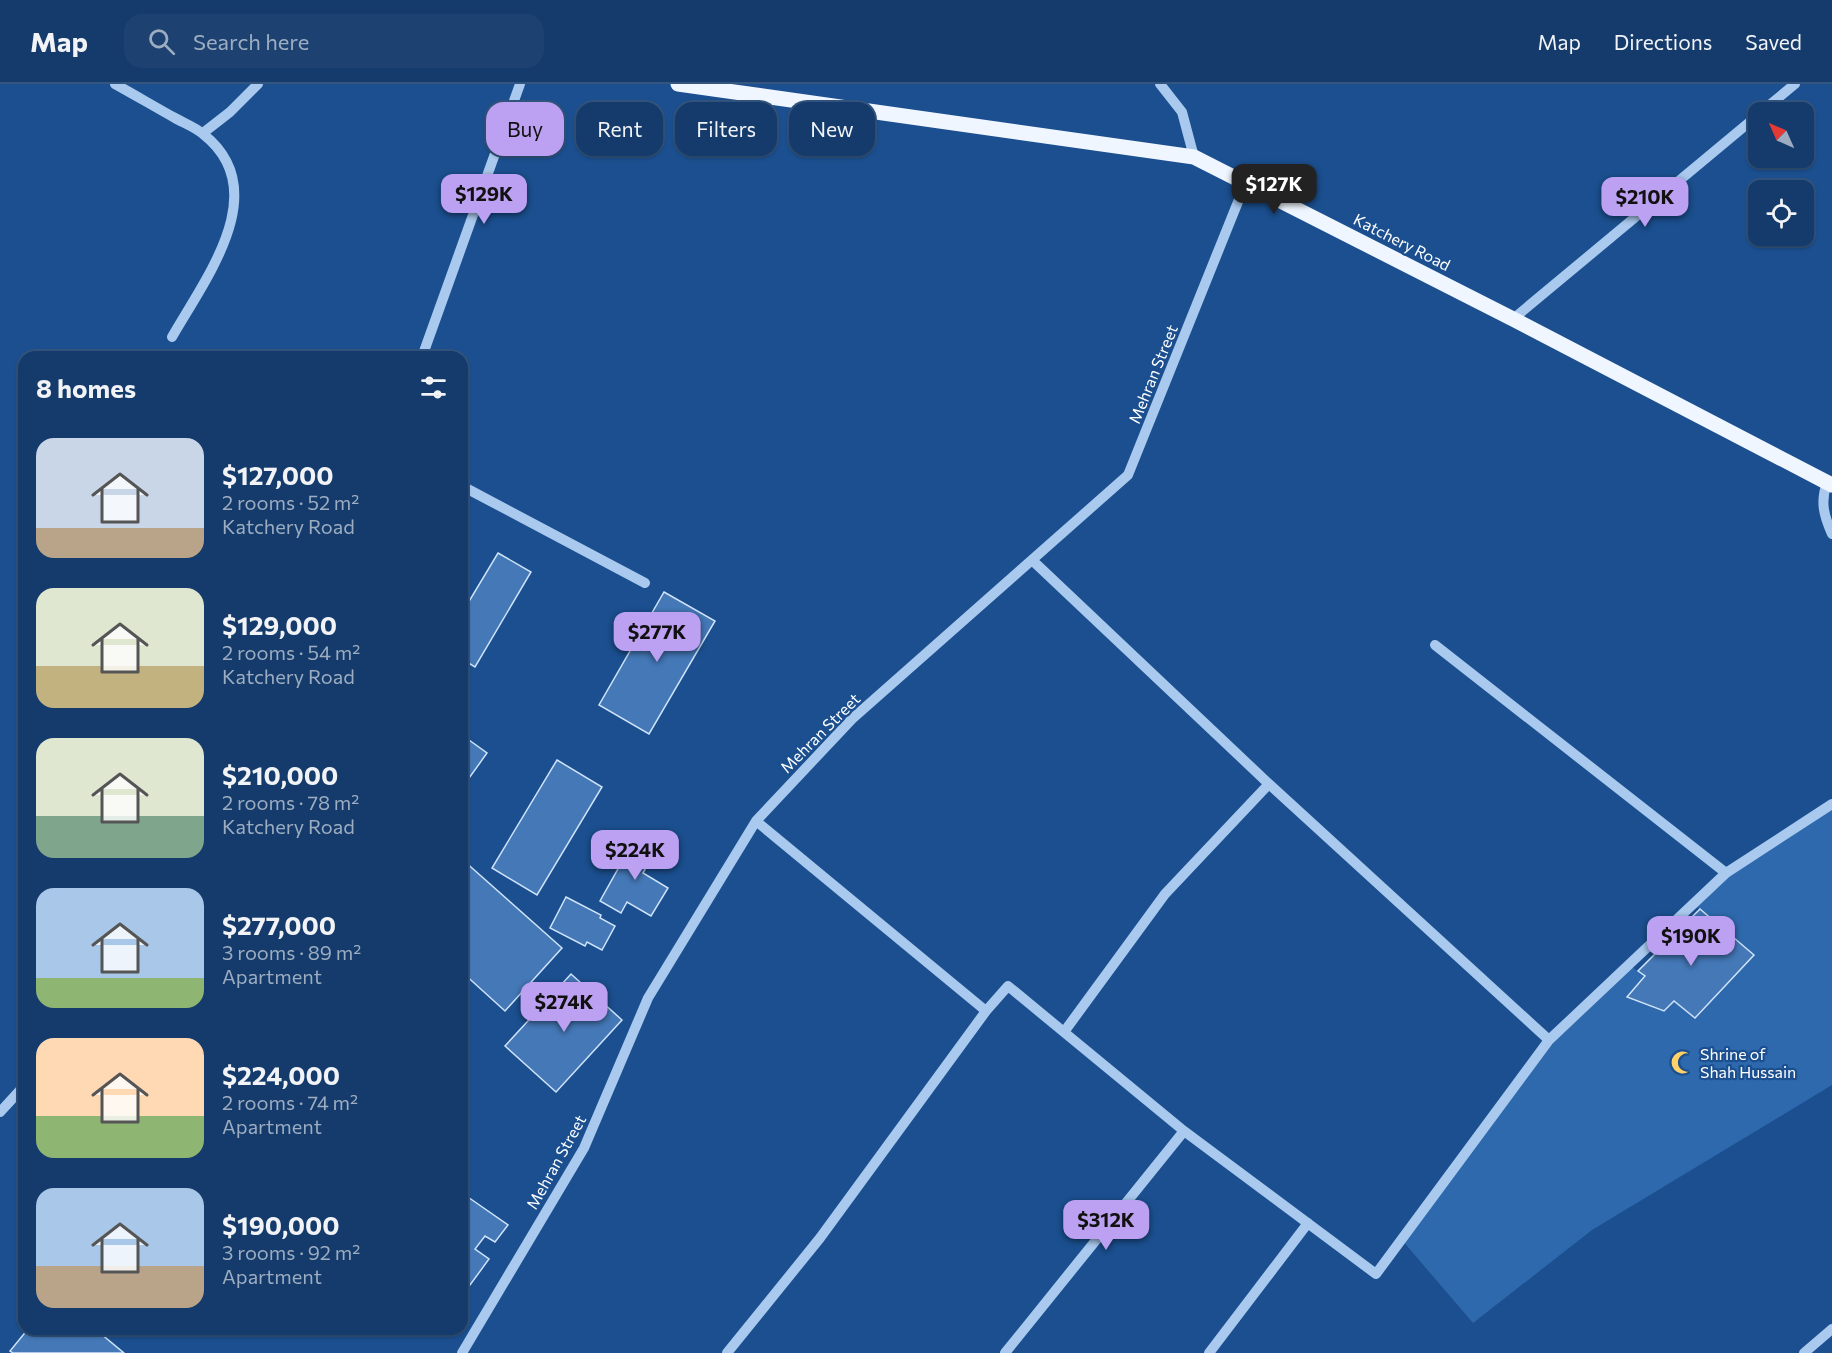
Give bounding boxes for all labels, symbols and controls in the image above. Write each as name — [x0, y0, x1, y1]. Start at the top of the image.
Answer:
search box — [124, 14, 544, 68]
text: Map — [30, 24, 88, 58]
icon: search — [145, 25, 178, 58]
text: Search here — [193, 28, 309, 55]
text: Map — [1538, 29, 1581, 54]
text: Directions — [1614, 29, 1712, 54]
text: Saved — [1745, 29, 1802, 54]
chip: Buy — [486, 102, 564, 156]
chip: Rent — [576, 102, 663, 156]
chip: Filters — [675, 102, 777, 156]
chip: New — [789, 102, 875, 156]
north arrow — [1748, 102, 1814, 168]
map controls — [1748, 102, 1814, 246]
pin: $127K — [1232, 164, 1316, 215]
text: $127K — [1246, 171, 1302, 195]
pin: $129K — [442, 174, 526, 225]
pin: $210K — [1603, 177, 1687, 228]
button: locate — [1748, 180, 1814, 246]
text: $129K — [455, 181, 513, 205]
text: $210K — [1615, 184, 1675, 208]
street label: Katchery Road — [1351, 209, 1454, 274]
street label: Mehran Street — [1124, 321, 1181, 426]
icon: filters — [417, 371, 450, 404]
text: 8 homes — [36, 372, 136, 403]
text: $127,000 — [222, 459, 334, 490]
icon: home — [84, 462, 156, 534]
text: 2 rooms · 52 m² — [222, 490, 359, 514]
text: Katchery Road — [222, 514, 355, 538]
text: $129,000 — [222, 609, 337, 640]
icon: home — [84, 612, 156, 684]
pin: $277K — [615, 612, 699, 663]
text: $277K — [628, 619, 686, 643]
text: 2 rooms · 54 m² — [222, 640, 360, 664]
text: Katchery Road — [222, 664, 355, 688]
street label: Mehran Street — [776, 689, 864, 776]
text: $210,000 — [222, 759, 338, 790]
icon: home — [84, 762, 156, 834]
text: 2 rooms · 78 m² — [222, 790, 359, 814]
text: Katchery Road — [222, 814, 355, 838]
pin: $224K — [593, 830, 677, 881]
text: $224K — [605, 837, 665, 861]
text: $277,000 — [222, 909, 336, 940]
icon: home — [84, 912, 156, 984]
pin: $190K — [1649, 916, 1733, 967]
text: $190K — [1661, 923, 1721, 947]
text: 3 rooms · 89 m² — [222, 940, 361, 964]
text: Apartment — [222, 964, 322, 988]
pin: $274K — [522, 982, 606, 1033]
text: $274K — [535, 989, 593, 1013]
place label: Shrine of Shah Hussain — [1700, 1044, 1796, 1081]
mosque icon: Shrine of Shah Hussain — [1669, 1050, 1695, 1076]
text: $224,000 — [222, 1059, 340, 1090]
icon: home — [84, 1062, 156, 1134]
text: 2 rooms · 74 m² — [222, 1090, 358, 1114]
street label: Mehran Street — [522, 1111, 590, 1212]
text: Apartment — [222, 1114, 322, 1138]
pin: $312K — [1064, 1200, 1148, 1251]
text: $312K — [1077, 1207, 1135, 1231]
text: $190,000 — [222, 1209, 340, 1240]
icon: home — [84, 1212, 156, 1284]
text: 3 rooms · 92 m² — [222, 1240, 360, 1264]
text: Apartment — [222, 1264, 322, 1288]

